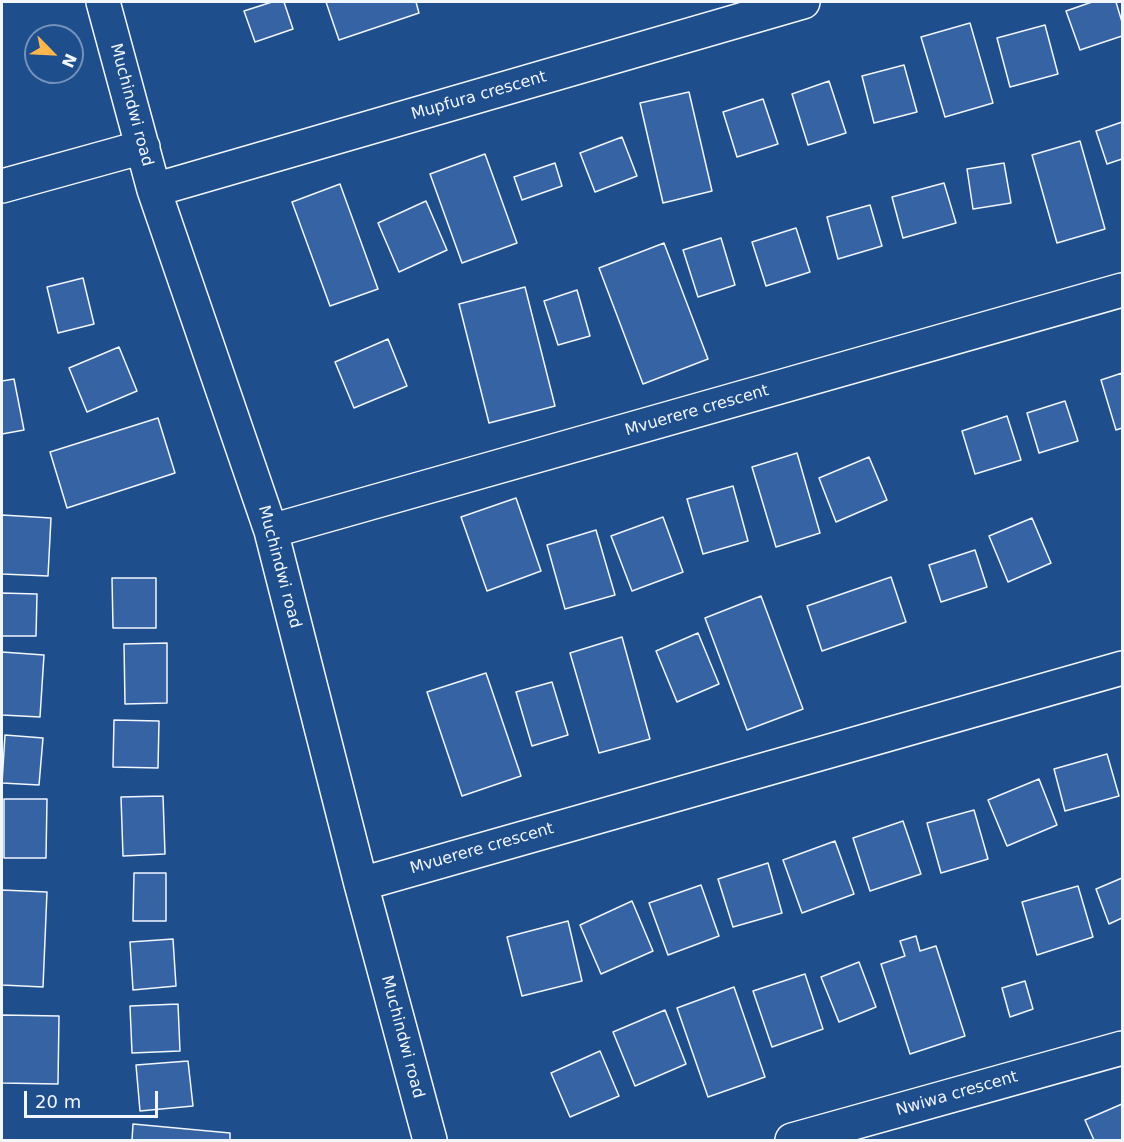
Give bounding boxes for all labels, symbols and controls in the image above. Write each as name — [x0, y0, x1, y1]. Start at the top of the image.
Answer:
north arrow — [24, 24, 84, 84]
street label: Muchindwi road — [105, 42, 157, 168]
text: N — [58, 51, 80, 71]
street label: Mupfura crescent — [409, 68, 549, 124]
street label: Mvuerere crescent — [623, 381, 771, 441]
street label: Muchindwi road — [253, 504, 305, 630]
street label: Mvuerere crescent — [408, 819, 556, 879]
street label: Muchindwi road — [376, 974, 428, 1100]
street label: Nwiwa crescent — [894, 1067, 1020, 1121]
scale bar — [27, 1079, 160, 1117]
text: 20 m — [35, 1091, 81, 1112]

